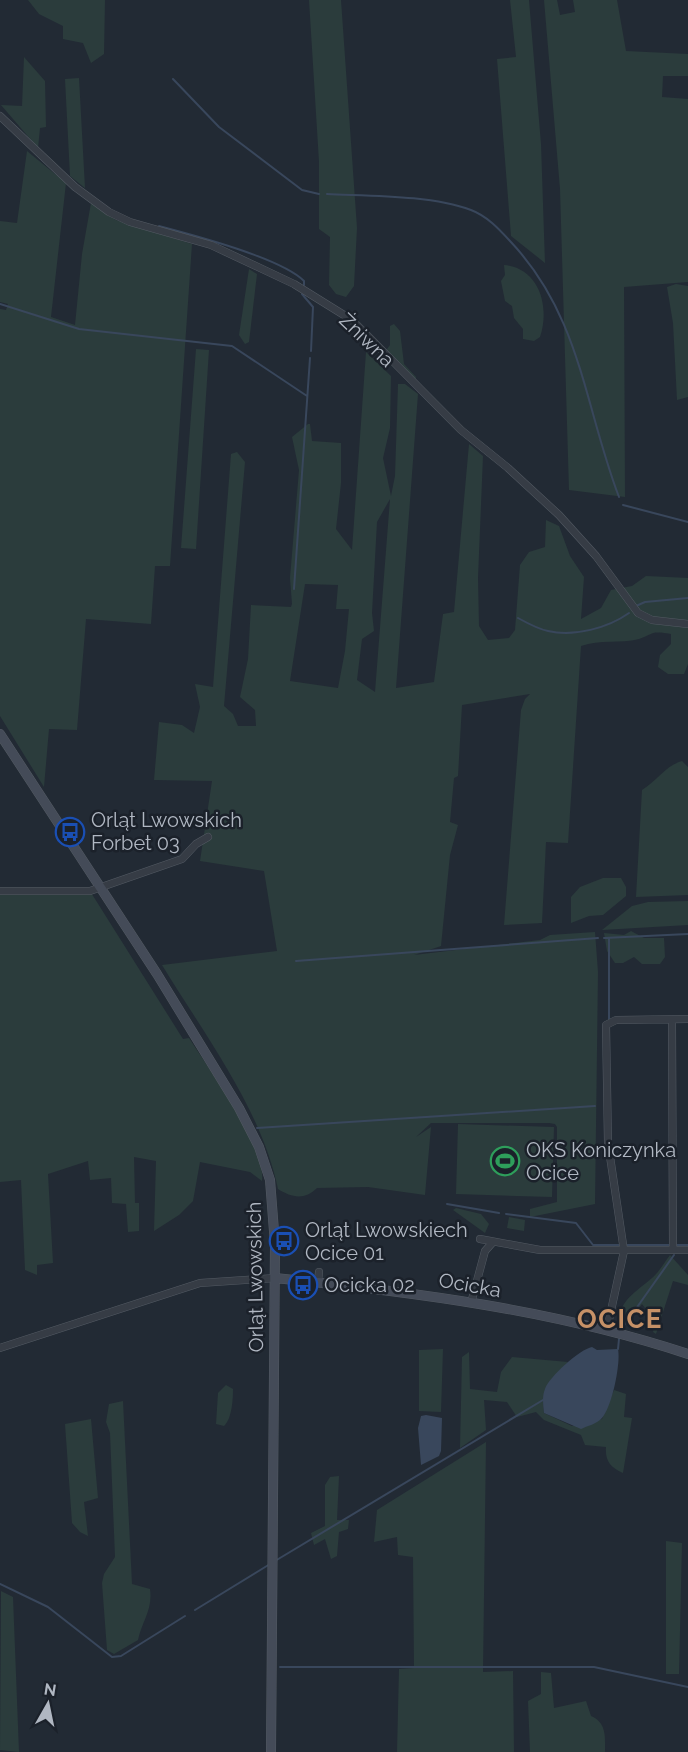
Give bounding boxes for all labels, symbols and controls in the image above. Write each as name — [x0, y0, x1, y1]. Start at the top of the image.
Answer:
street label: Żniwna — [334, 307, 400, 372]
place label: Orląt Lwowskich Forbet 03 — [91, 808, 242, 855]
bus stop icon: Orląt Lwowskich Forbet 03 — [54, 816, 86, 848]
place label: OKS Koniczynka Ocice — [526, 1138, 676, 1185]
sports icon: OKS Koniczynka Ocice — [489, 1145, 521, 1177]
street label: Orląt Lwowskich — [242, 1201, 268, 1353]
place label: Orląt Lwowskiech Ocice 01 — [305, 1218, 468, 1265]
bus stop icon: Orląt Lwowskiech Ocice 01 — [268, 1225, 300, 1257]
street label: Ocicka — [437, 1268, 503, 1302]
bus stop icon: Ocicka 02 — [287, 1269, 319, 1301]
place label: Ocicka 02 — [324, 1273, 415, 1297]
district label: OCICE — [577, 1304, 663, 1334]
north arrow — [18, 1674, 78, 1734]
text: N — [43, 1679, 58, 1700]

